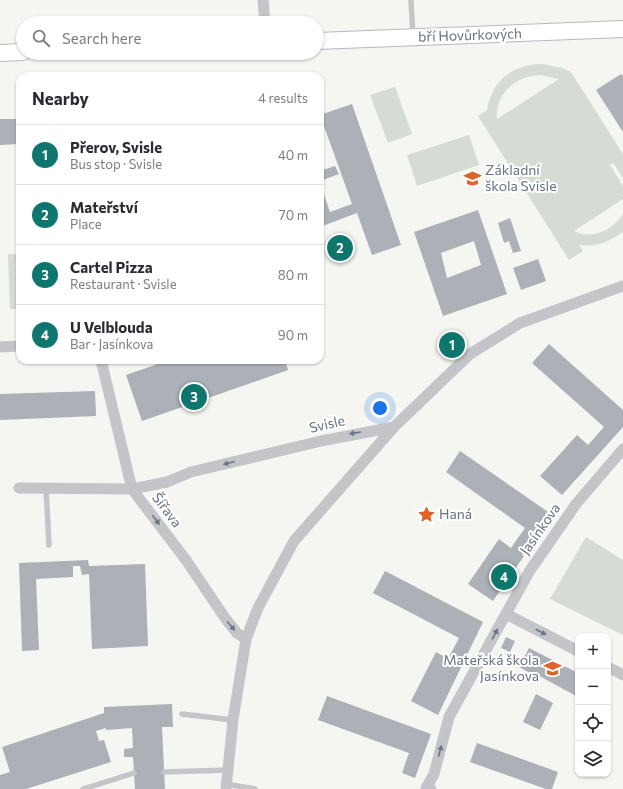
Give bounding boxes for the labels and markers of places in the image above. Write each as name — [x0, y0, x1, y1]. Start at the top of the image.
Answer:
place label: Základní škola Svisle — [485, 161, 557, 194]
school or university icon: Základní škola Svisle — [462, 168, 482, 188]
pin: 2 — [327, 233, 353, 263]
pin: 1 — [439, 330, 465, 360]
pin: 3 — [181, 382, 207, 412]
place icon: Haná — [416, 504, 436, 524]
place label: Haná — [439, 505, 472, 522]
pin: 4 — [491, 562, 517, 592]
place label: Mateřská škola Jasínkova — [443, 651, 539, 684]
school or university icon: Mateřská škola Jasínkova — [542, 658, 562, 678]

